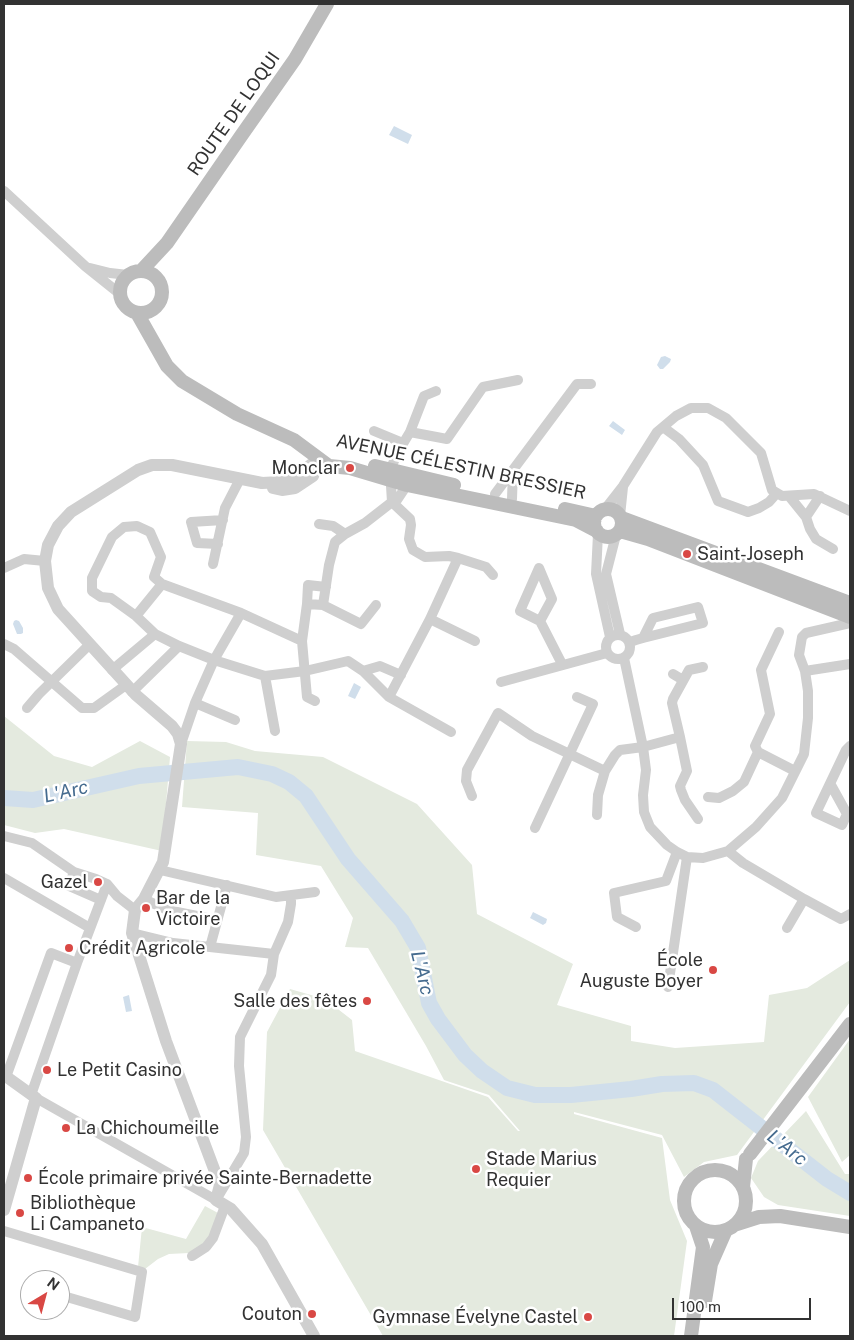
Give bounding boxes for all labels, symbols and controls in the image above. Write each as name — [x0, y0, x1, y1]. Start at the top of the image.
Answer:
street label: ROUTE DE LOQUI — [183, 48, 285, 180]
street label: AVENUE CÉLESTIN BRESSIER — [334, 430, 588, 504]
place label: Monclar — [272, 457, 340, 479]
marker: Monclar — [344, 462, 356, 474]
place label: Saint-Joseph — [697, 543, 804, 565]
marker: Saint-Joseph — [681, 548, 693, 560]
water label: L'Arc — [41, 776, 91, 808]
place label: Gazel — [41, 871, 88, 893]
marker: Gazel — [92, 876, 104, 888]
place label: Bar de la Victoire — [156, 887, 230, 930]
marker: Bar de la Victoire — [140, 902, 152, 914]
place label: Crédit Agricole — [79, 937, 205, 959]
marker: Crédit Agricole — [63, 942, 75, 954]
water label: L'Arc — [405, 948, 439, 998]
place label: École Auguste Boyer — [579, 949, 703, 992]
marker: École Auguste Boyer — [707, 964, 719, 976]
place label: Salle des fêtes — [233, 990, 357, 1012]
marker: Salle des fêtes — [361, 995, 373, 1007]
place label: Le Petit Casino — [57, 1059, 182, 1081]
marker: Le Petit Casino — [41, 1064, 53, 1076]
place label: La Chichoumeille — [76, 1117, 219, 1139]
marker: La Chichoumeille — [60, 1122, 72, 1134]
water label: L'Arc — [762, 1125, 812, 1171]
place label: Stade Marius Requier — [486, 1148, 597, 1190]
marker: Stade Marius Requier — [470, 1163, 482, 1175]
place label: École primaire privée Sainte-Bernadette — [38, 1167, 372, 1189]
marker: École primaire privée Sainte-Bernadette — [22, 1172, 34, 1184]
place label: Bibliothèque Li Campaneto — [30, 1192, 145, 1234]
marker: Bibliothèque Li Campaneto — [14, 1207, 26, 1219]
north arrow — [20, 1270, 70, 1320]
text: N — [44, 1274, 63, 1293]
scale bar — [674, 1288, 813, 1320]
text: 100 m — [680, 1298, 721, 1315]
place label: Couton — [242, 1303, 302, 1325]
place label: Gymnase Évelyne Castel — [373, 1306, 578, 1328]
marker: Couton — [306, 1308, 318, 1320]
marker: Gymnase Évelyne Castel — [582, 1311, 594, 1323]

